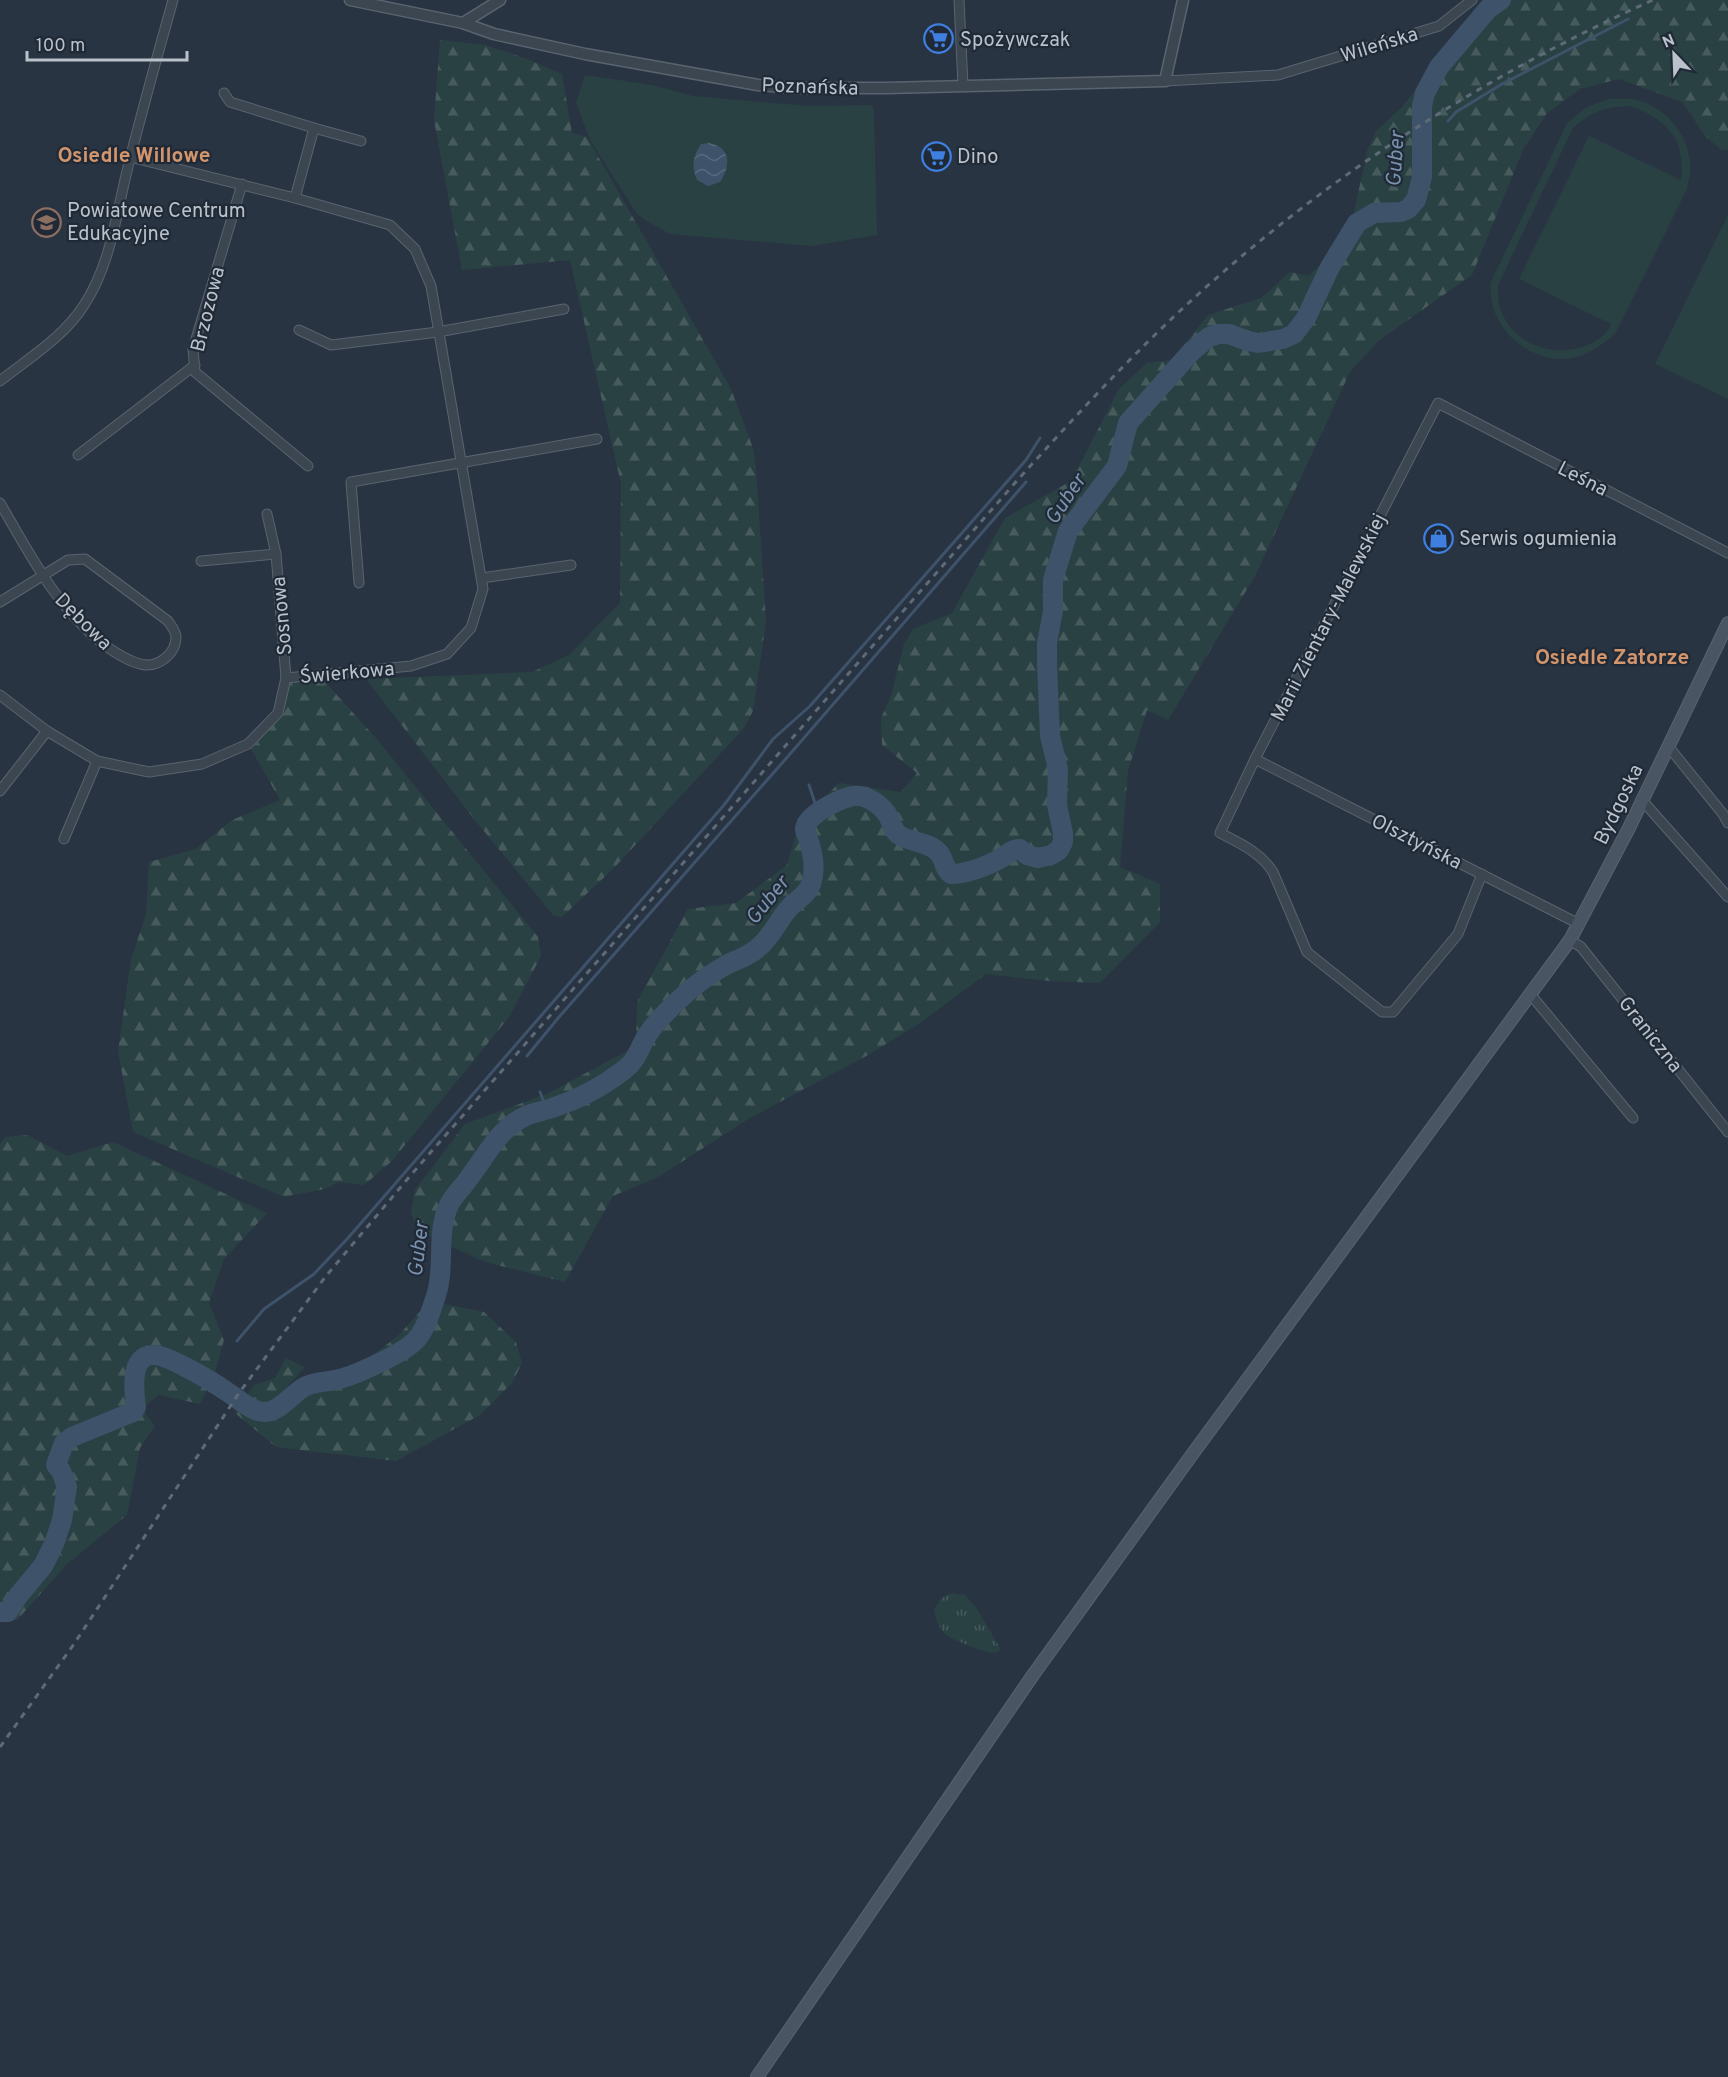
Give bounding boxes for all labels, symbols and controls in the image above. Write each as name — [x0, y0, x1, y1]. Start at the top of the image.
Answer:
street label: Wileńska — [1338, 22, 1421, 70]
supermarket icon: Spożywczak — [923, 23, 955, 55]
scale bar — [27, 24, 188, 62]
north arrow — [1644, 24, 1704, 84]
place label: Spożywczak — [960, 28, 1070, 54]
text: N — [1660, 31, 1678, 53]
text: 100 m — [36, 35, 85, 58]
street label: Poznańska — [761, 73, 859, 103]
water label: Guber — [1381, 128, 1412, 188]
supermarket icon: Dino — [920, 140, 952, 172]
district label: Osiedle Willowe — [57, 143, 211, 170]
place label: Dino — [957, 145, 998, 171]
place label: Powiatowe Centrum Edukacyjne — [67, 199, 246, 248]
school or university icon: Powiatowe Centrum Edukacyjne — [30, 206, 62, 238]
street label: Brzozowa — [186, 264, 232, 355]
street label: Leśna — [1552, 456, 1612, 503]
water label: Guber — [1039, 468, 1094, 530]
street label: Marii Zientary-Malewskiej — [1266, 509, 1394, 726]
shop icon: Serwis ogumienia — [1422, 522, 1454, 554]
place label: Serwis ogumienia — [1459, 527, 1617, 553]
street label: Sosnowa — [267, 575, 299, 656]
street label: Dębowa — [48, 588, 117, 657]
district label: Osiedle Zatorze — [1535, 645, 1689, 672]
street label: Świerkowa — [299, 655, 396, 691]
street label: Bydgoska — [1589, 760, 1650, 849]
street label: Olsztyńska — [1366, 809, 1466, 877]
water label: Guber — [740, 869, 797, 931]
street label: Graniczna — [1611, 992, 1687, 1079]
water label: Guber — [403, 1218, 437, 1278]

